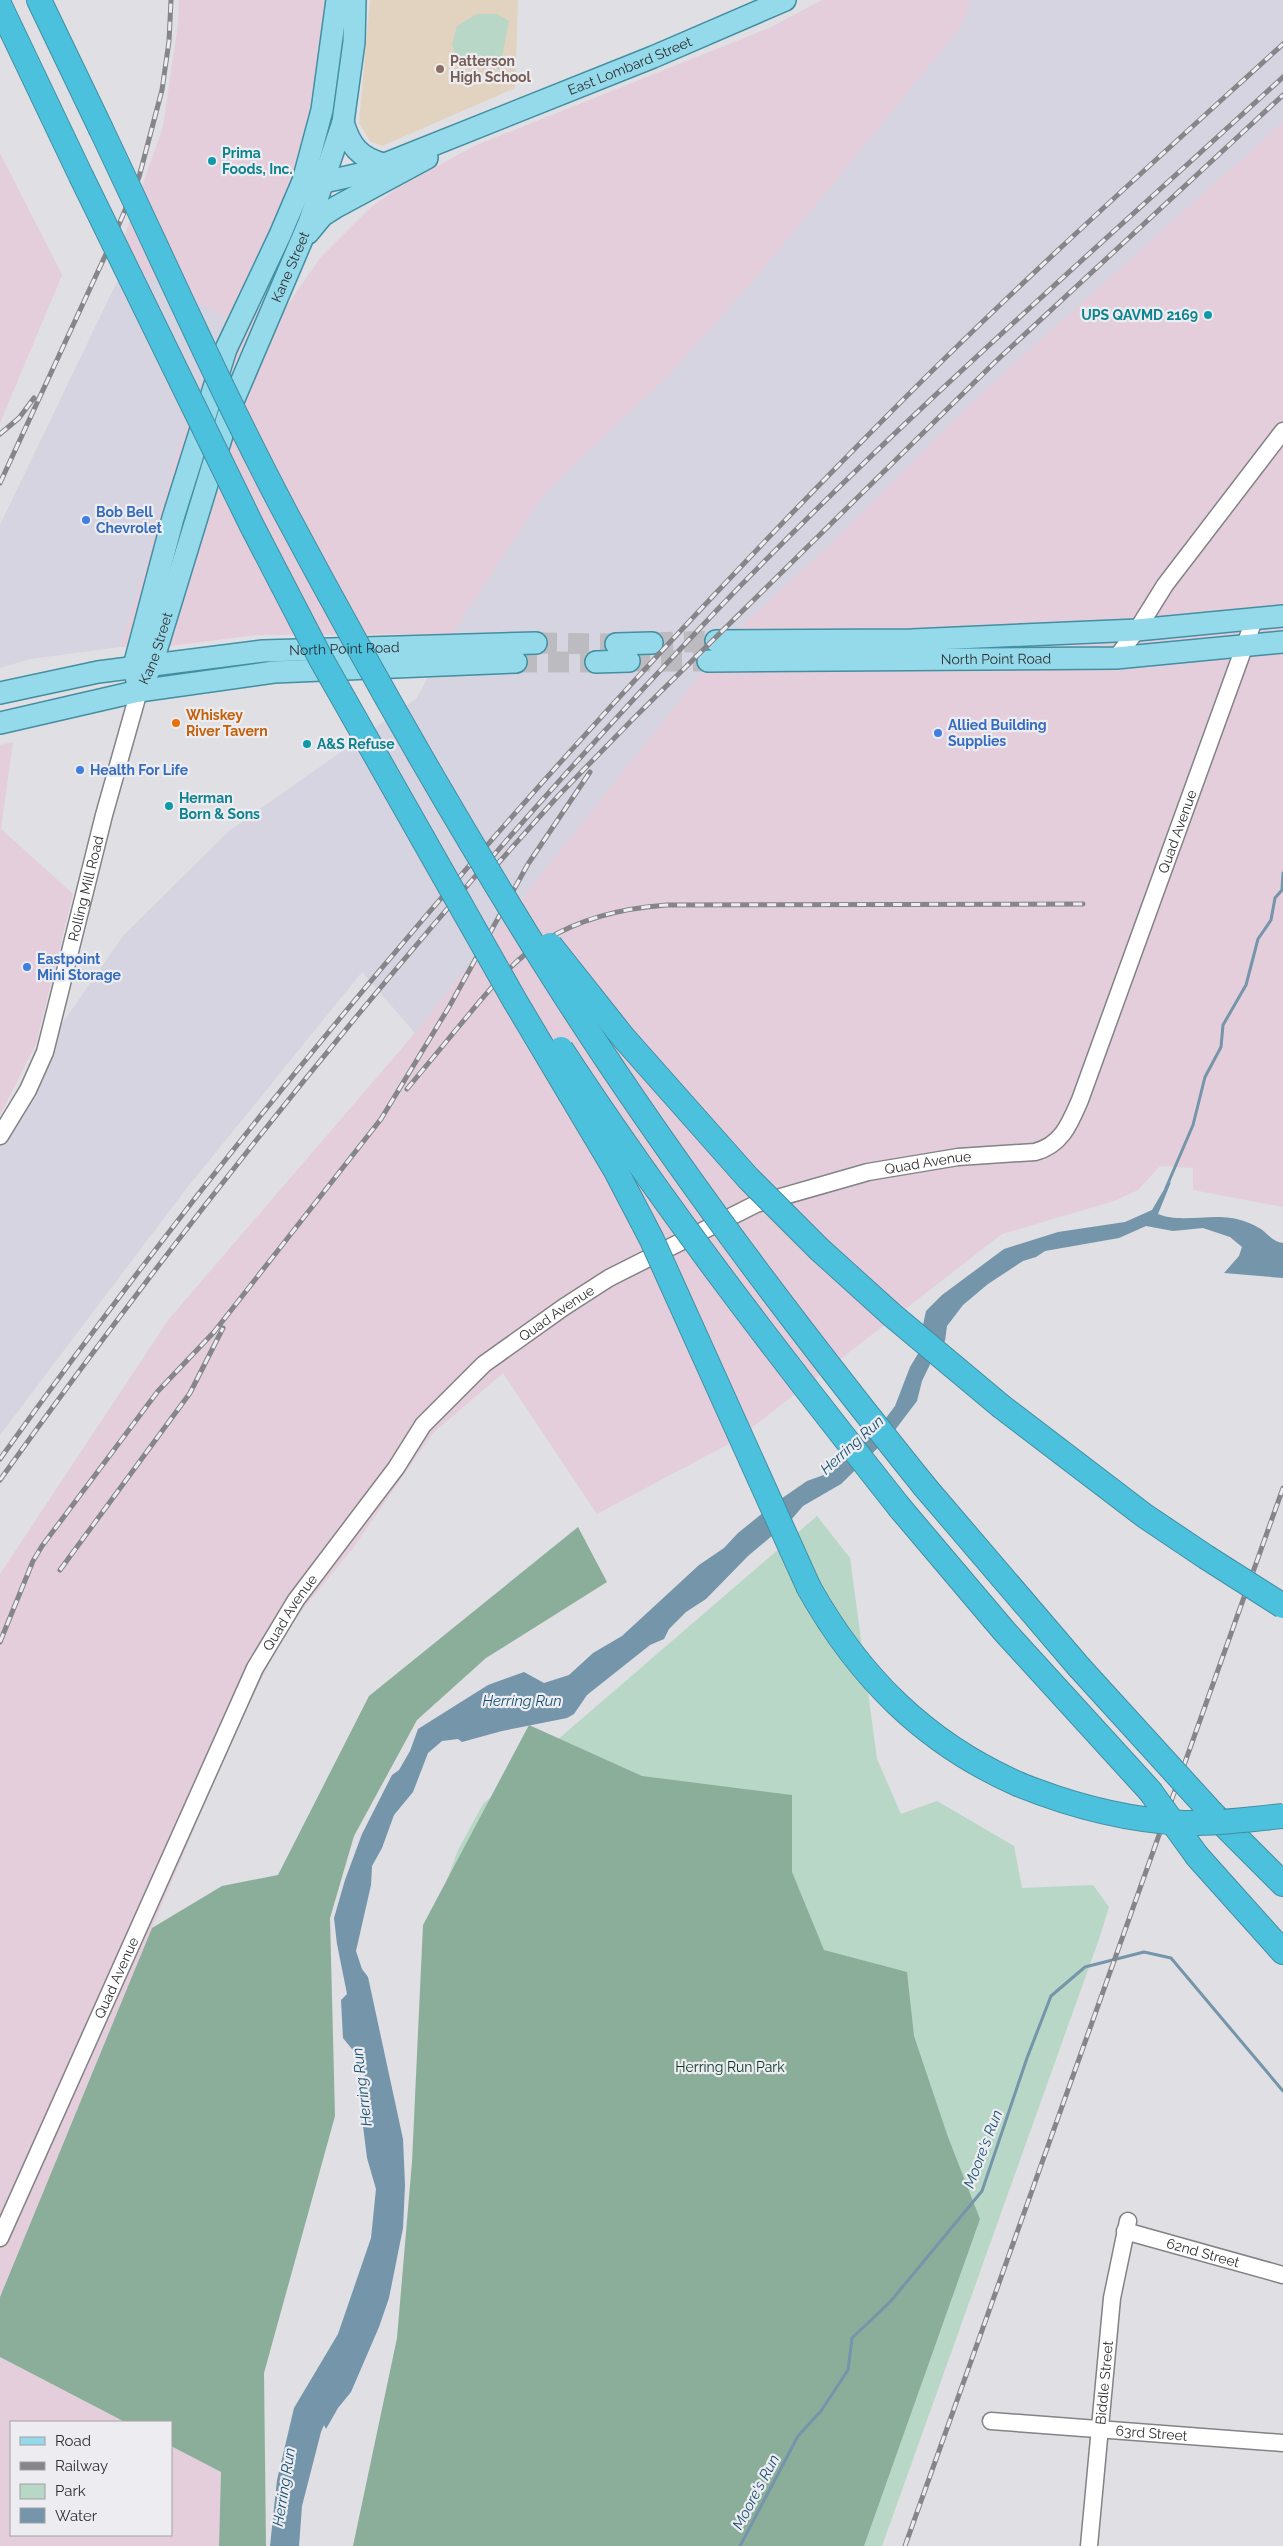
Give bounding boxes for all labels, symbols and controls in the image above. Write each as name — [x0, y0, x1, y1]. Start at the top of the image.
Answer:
street label: East Lombard Street — [566, 33, 695, 98]
place label: Patterson High School — [450, 53, 532, 85]
marker: Patterson High School — [434, 63, 446, 75]
place label: Prima Foods, Inc. — [222, 145, 293, 177]
marker: Prima Foods, Inc. — [206, 155, 218, 167]
street label: Kane Street — [268, 229, 313, 305]
place label: UPS QAVMD 2169 — [1081, 307, 1198, 323]
marker: UPS QAVMD 2169 — [1202, 309, 1214, 321]
place label: Bob Bell Chevrolet — [96, 504, 162, 536]
marker: Bob Bell Chevrolet — [80, 514, 92, 526]
street label: Kane Street — [135, 610, 175, 687]
street label: North Point Road — [289, 639, 400, 658]
street label: North Point Road — [941, 650, 1051, 667]
place label: Whiskey River Tavern — [186, 707, 268, 739]
marker: Whiskey River Tavern — [170, 717, 182, 729]
place label: Allied Building Supplies — [948, 717, 1047, 749]
marker: Allied Building Supplies — [932, 727, 944, 739]
place label: A&S Refuse — [317, 736, 395, 752]
marker: A&S Refuse — [301, 738, 313, 750]
place label: Health For Life — [90, 762, 189, 778]
marker: Health For Life — [74, 764, 86, 776]
street label: Quad Avenue — [1155, 788, 1200, 875]
place label: Herman Born & Sons — [179, 790, 260, 822]
marker: Herman Born & Sons — [163, 800, 175, 812]
street label: Rolling Mill Road — [65, 834, 107, 943]
place label: Eastpoint Mini Storage — [37, 951, 122, 983]
marker: Eastpoint Mini Storage — [21, 961, 33, 973]
street label: Quad Avenue — [883, 1148, 972, 1177]
street label: Quad Avenue — [516, 1282, 597, 1345]
water label: Herring Run — [817, 1412, 887, 1478]
street label: Quad Avenue — [259, 1571, 320, 1653]
water label: Herring Run — [482, 1692, 562, 1710]
street label: Quad Avenue — [91, 1935, 142, 2021]
water label: Herring Run — [348, 2047, 376, 2127]
park label: Herring Run Park — [675, 2059, 785, 2075]
water label: Moore's Run — [960, 2107, 1006, 2191]
street label: 62nd Street — [1165, 2235, 1242, 2271]
street label: Biddle Street — [1092, 2340, 1116, 2425]
legend — [10, 2421, 172, 2536]
street label: 63rd Street — [1115, 2422, 1188, 2444]
text: Road — [55, 2432, 91, 2450]
water label: Herring Run — [269, 2446, 299, 2528]
water label: Moore's Run — [729, 2451, 783, 2533]
text: Railway — [55, 2457, 108, 2475]
text: Park — [55, 2482, 86, 2500]
text: Water — [55, 2507, 98, 2525]

